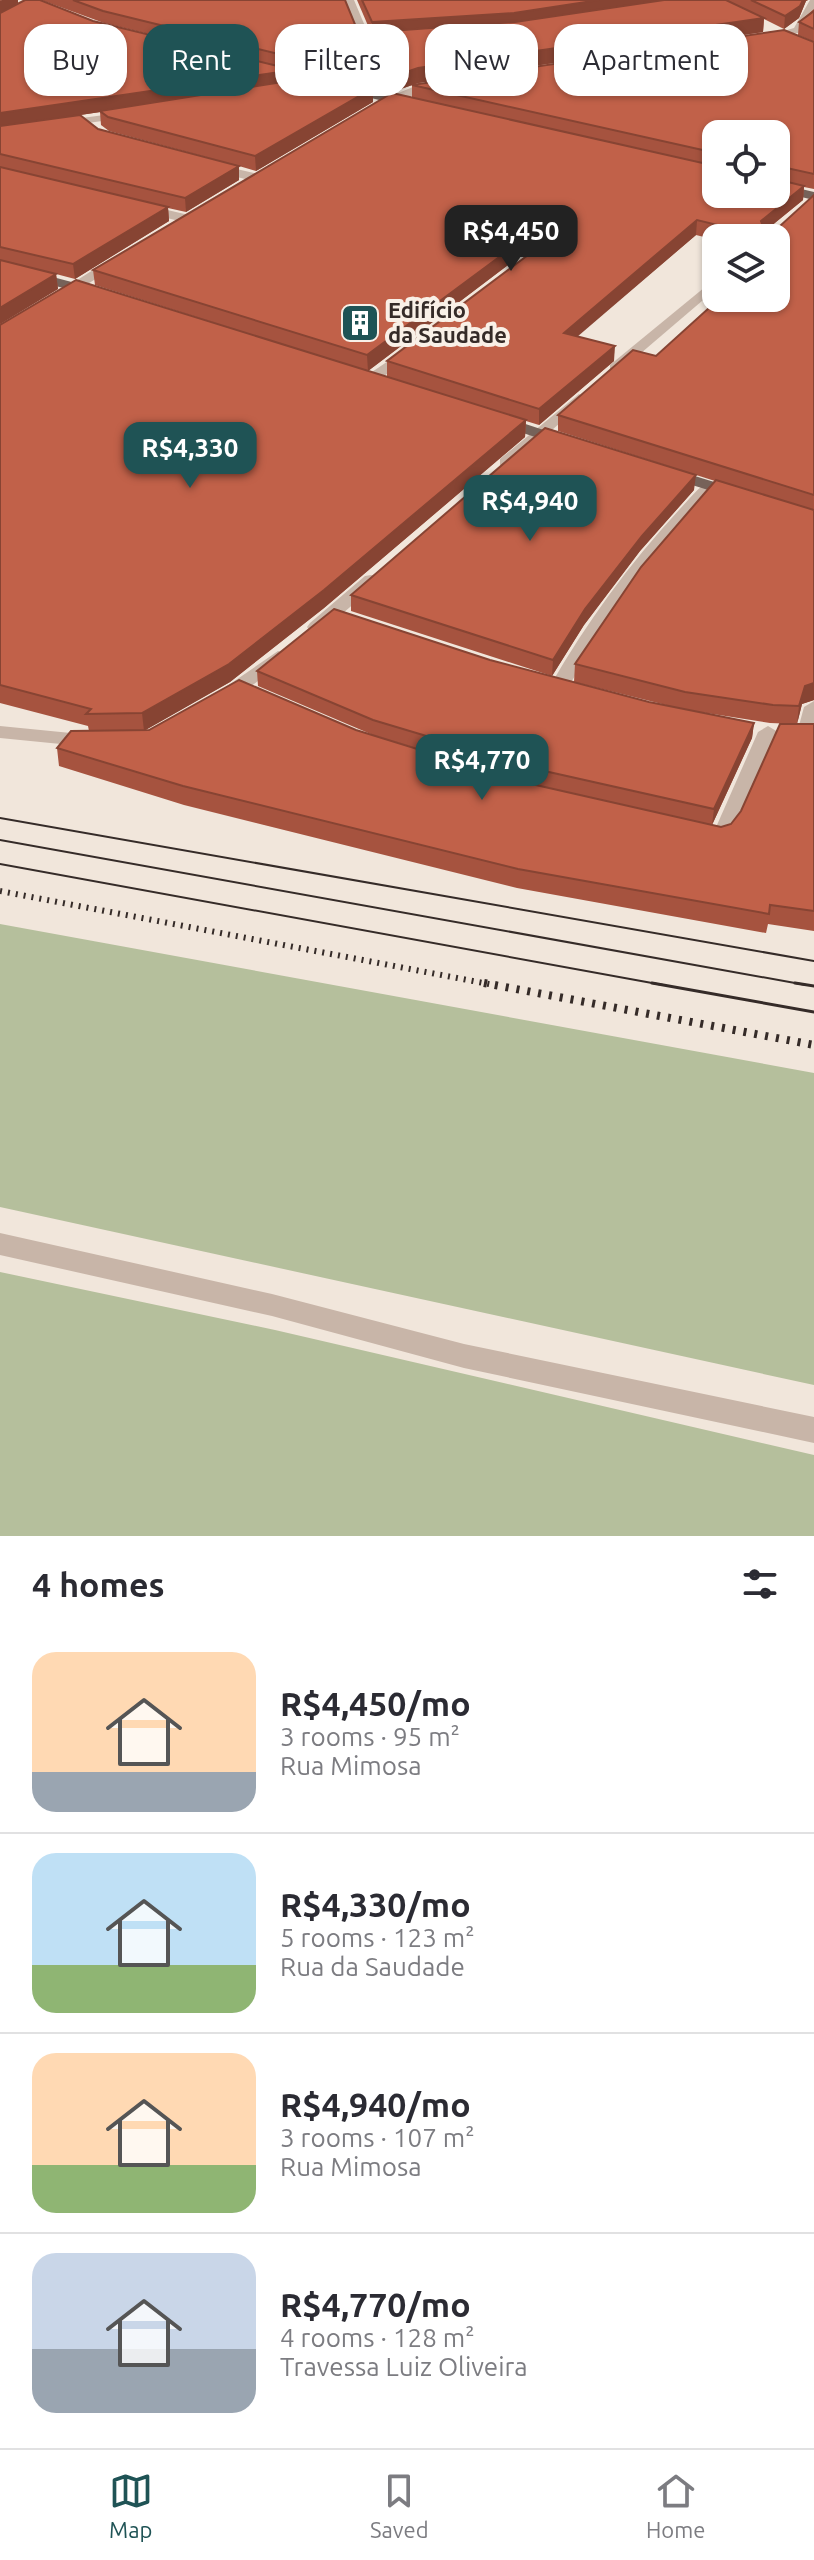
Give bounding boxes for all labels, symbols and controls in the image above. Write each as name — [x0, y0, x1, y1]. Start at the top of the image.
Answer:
chip: Buy — [24, 24, 127, 96]
chip: Rent — [143, 24, 259, 96]
chip: Filters — [275, 24, 409, 96]
chip: New — [425, 24, 538, 96]
chip: Apartment — [554, 24, 748, 96]
map controls — [702, 120, 790, 312]
button: locate — [702, 120, 790, 208]
pin: R$4,450 — [437, 205, 585, 273]
text: R$4,450 — [463, 216, 559, 245]
button: layers — [702, 224, 790, 312]
place label: Edifício da Saudade — [388, 297, 507, 347]
building icon: Edifício da Saudade — [339, 302, 381, 344]
pin: R$4,330 — [116, 422, 264, 490]
text: R$4,330 — [142, 433, 238, 462]
pin: R$4,940 — [456, 475, 604, 543]
text: R$4,940 — [482, 486, 578, 515]
pin: R$4,770 — [408, 734, 556, 802]
text: R$4,770 — [434, 745, 530, 774]
icon: filters — [738, 1562, 782, 1606]
text: 4 homes — [32, 1565, 165, 1603]
icon: home — [96, 1684, 192, 1780]
text: R$4,450/mo — [280, 1684, 471, 1722]
text: 3 rooms · 95 m² — [280, 1722, 460, 1751]
text: Rua Mimosa — [280, 1751, 422, 1780]
icon: home — [96, 1885, 192, 1981]
text: R$4,330/mo — [280, 1885, 471, 1923]
text: 5 rooms · 123 m² — [280, 1923, 475, 1952]
text: Rua da Saudade — [280, 1952, 465, 1981]
icon: home — [96, 2085, 192, 2181]
text: R$4,940/mo — [280, 2085, 471, 2123]
text: 3 rooms · 107 m² — [280, 2123, 475, 2152]
text: Rua Mimosa — [280, 2152, 422, 2181]
icon: home — [96, 2285, 192, 2381]
text: R$4,770/mo — [280, 2285, 471, 2323]
text: 4 rooms · 128 m² — [280, 2323, 475, 2352]
text: Travessa Luiz Oliveira — [280, 2352, 528, 2381]
tab: Map — [109, 2469, 153, 2542]
tab: Saved — [370, 2469, 429, 2542]
tab: Home — [646, 2469, 705, 2542]

